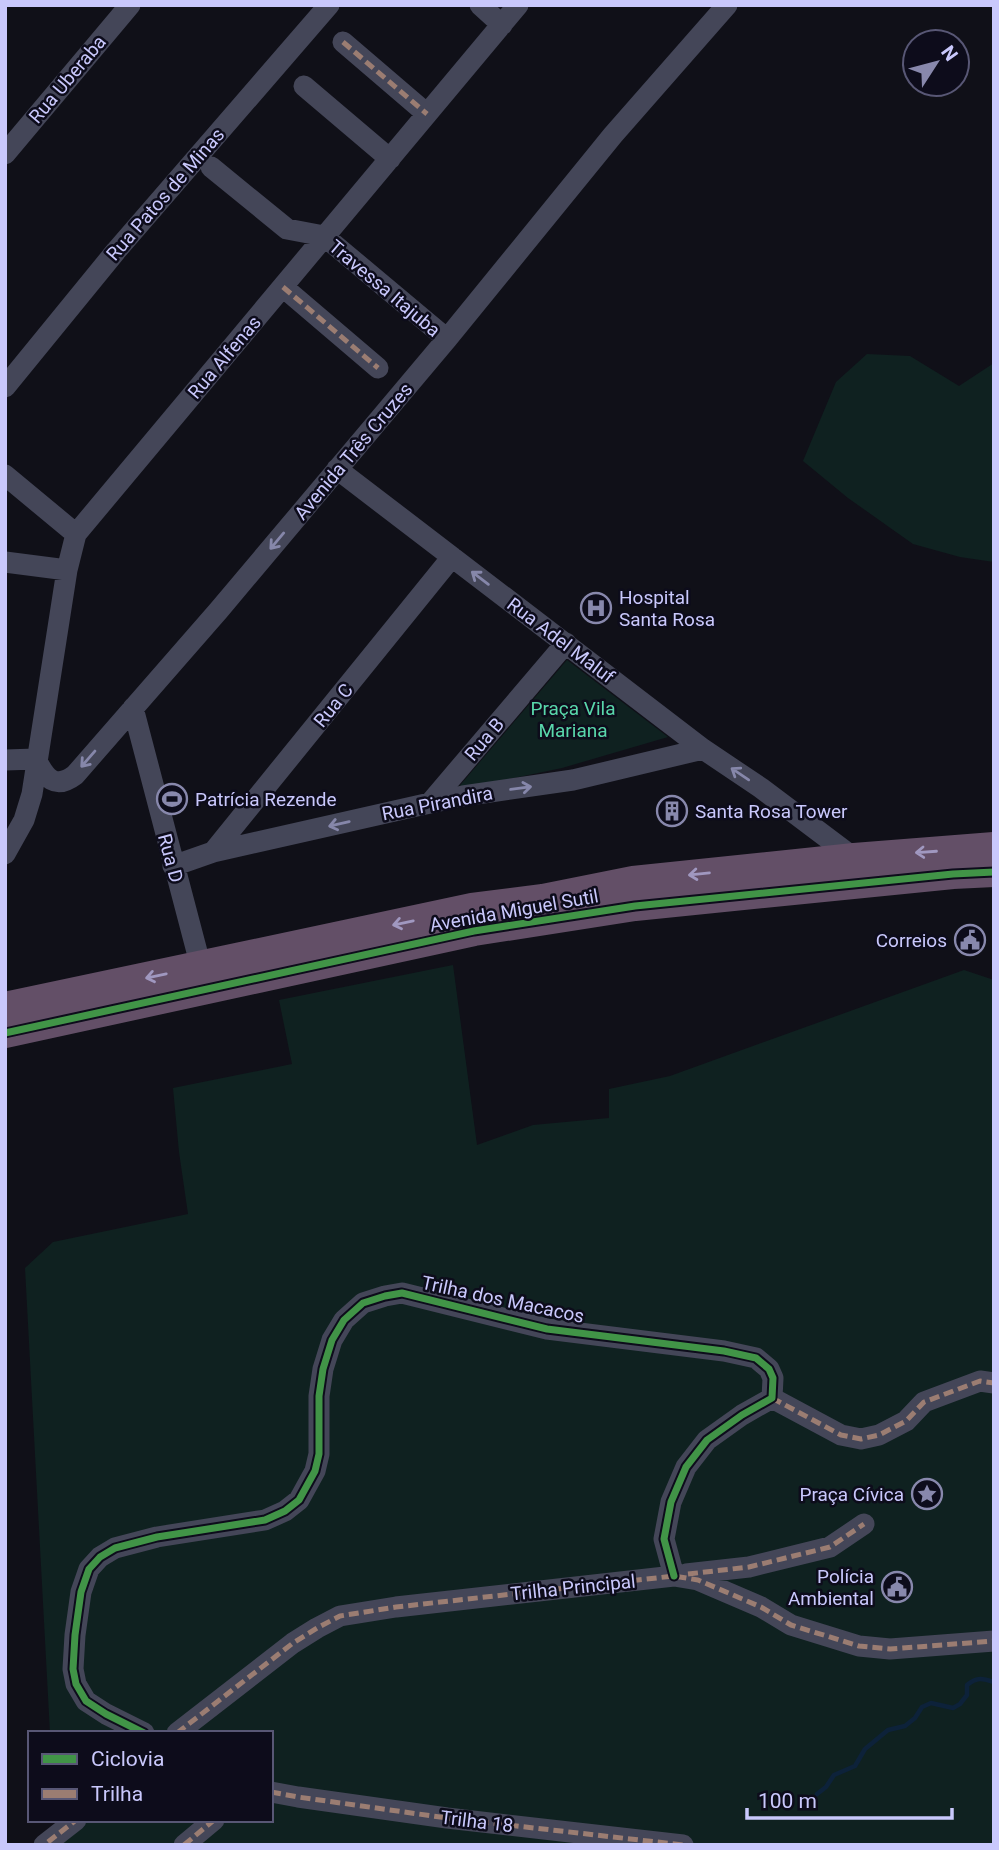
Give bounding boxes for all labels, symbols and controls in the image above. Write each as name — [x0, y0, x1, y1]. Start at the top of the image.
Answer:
north arrow — [901, 28, 971, 98]
street label: Rua Uberaba — [24, 31, 111, 128]
text: N — [936, 41, 963, 65]
street label: Rua Patos de Minas — [102, 123, 229, 265]
street label: Travessa Itajuba — [324, 235, 445, 342]
street label: Rua Alfenas — [183, 311, 266, 404]
street label: Avenida Três Cruzes — [289, 378, 417, 524]
one-way arrow — [269, 531, 285, 549]
one-way arrow — [471, 571, 490, 586]
place label: Hospital Santa Rosa — [619, 586, 715, 631]
hospital icon: Hospital Santa Rosa — [579, 591, 613, 625]
street label: Rua Adel Maluf — [503, 593, 619, 688]
street label: Rua C — [309, 679, 358, 732]
park label: Praça Vila Mariana — [530, 697, 616, 742]
street label: Rua B — [460, 713, 509, 766]
one-way arrow — [80, 750, 96, 768]
one-way arrow — [731, 767, 750, 781]
street label: Rua Pirandira — [380, 781, 494, 826]
one-way arrow — [509, 781, 532, 794]
sports icon: Patrícia Rezende — [155, 782, 189, 816]
place label: Patrícia Rezende — [195, 788, 337, 811]
building icon: Santa Rosa Tower — [655, 794, 689, 828]
place label: Santa Rosa Tower — [695, 800, 848, 823]
one-way arrow — [328, 817, 351, 831]
street label: Rua D — [153, 831, 188, 885]
one-way arrow — [915, 846, 937, 859]
one-way arrow — [688, 868, 711, 881]
street label: Avenida Miguel Sutil — [428, 884, 600, 937]
one-way arrow — [392, 917, 415, 930]
public building icon: Correios — [953, 923, 987, 957]
place label: Correios — [876, 929, 947, 952]
one-way arrow — [145, 970, 168, 984]
street label: Trilha dos Macacos — [419, 1271, 586, 1328]
place icon: Praça Cívica — [910, 1477, 944, 1511]
place label: Praça Cívica — [799, 1483, 904, 1506]
place label: Polícia Ambiental — [788, 1565, 874, 1610]
street label: Trilha Principal — [509, 1569, 637, 1605]
public building icon: Polícia Ambiental — [880, 1570, 914, 1604]
legend — [28, 1731, 273, 1822]
text: Ciclovia — [91, 1747, 164, 1771]
scale bar — [747, 1776, 952, 1820]
text: Trilha — [91, 1782, 143, 1806]
text: 100 m — [758, 1789, 817, 1813]
street label: Trilha 18 — [439, 1806, 515, 1837]

